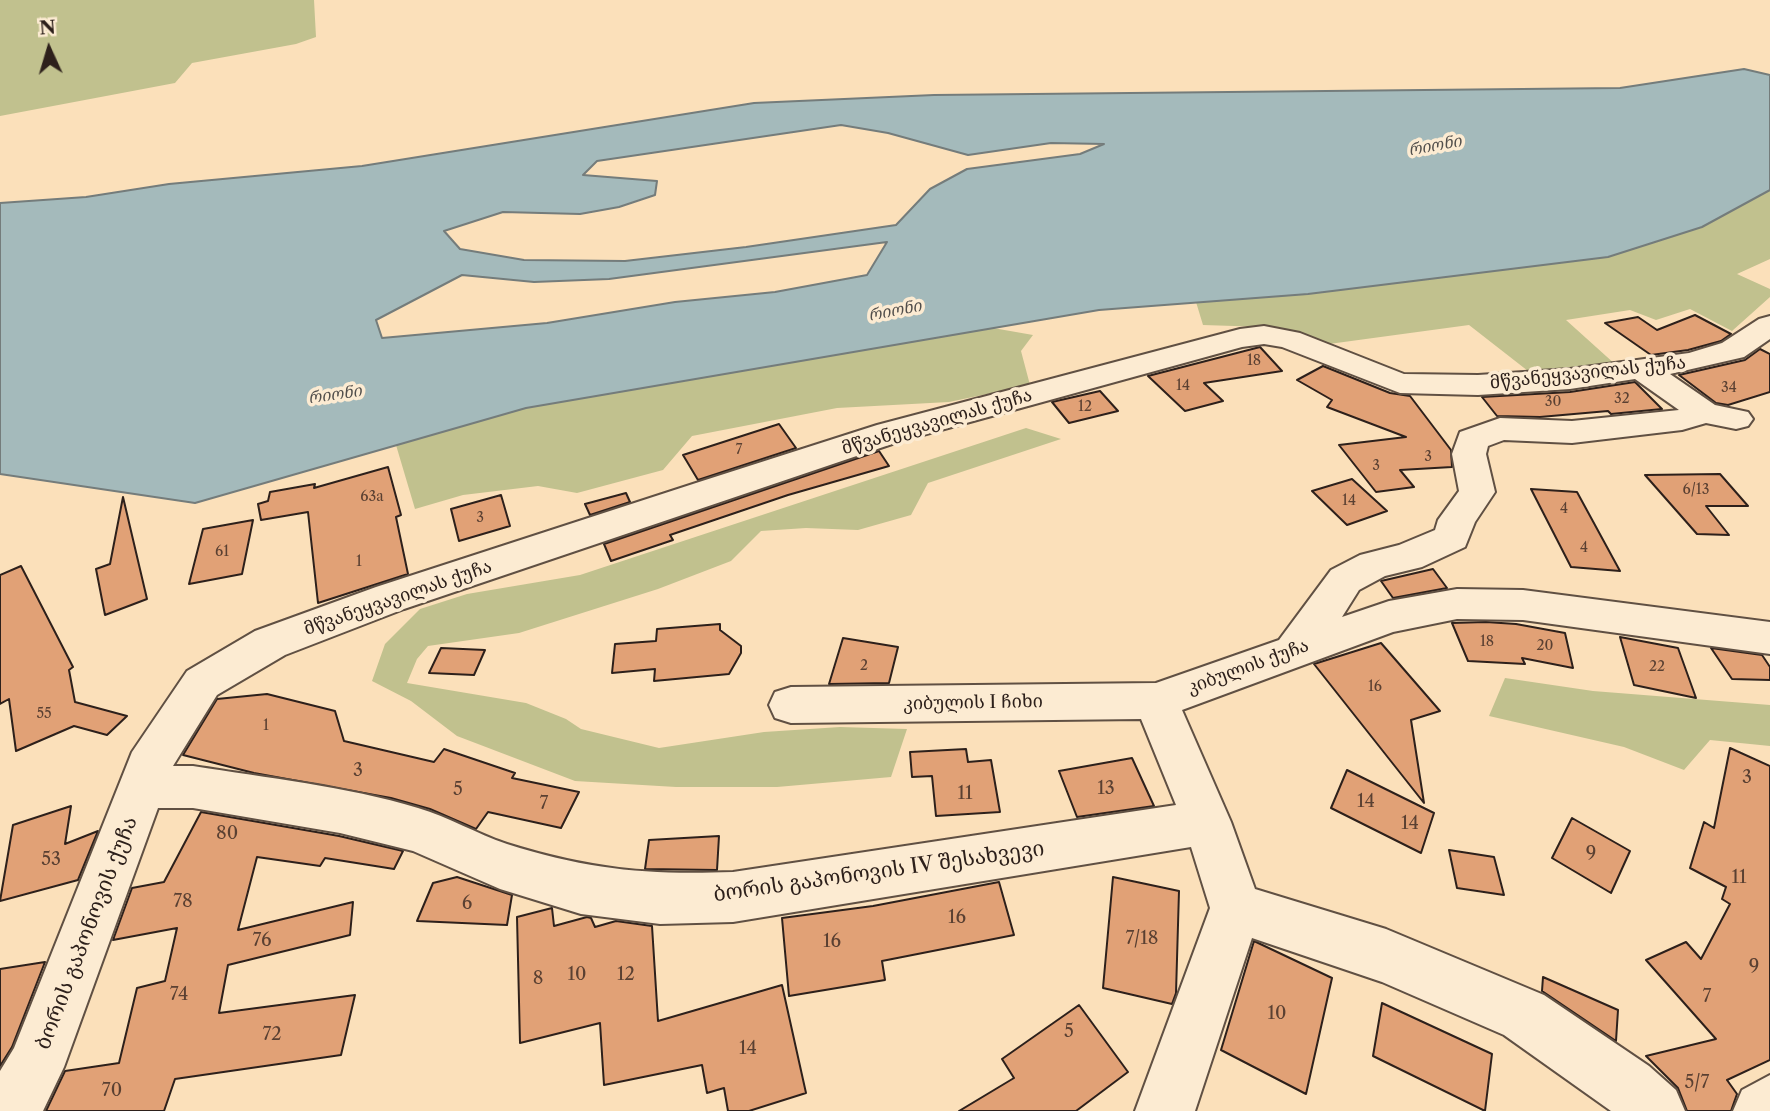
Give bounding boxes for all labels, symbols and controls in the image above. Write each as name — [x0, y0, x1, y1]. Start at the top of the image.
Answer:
north arrow — [14, 14, 84, 84]
text: N — [38, 16, 57, 40]
water label: რიონი — [1407, 132, 1463, 160]
water label: რიონი — [867, 296, 923, 326]
street label: მწვანეყვავილას ქუჩა — [1489, 352, 1687, 394]
house number: 18 — [1247, 353, 1261, 369]
house number: 14 — [1176, 378, 1190, 394]
house number: 34 — [1721, 380, 1737, 396]
water label: რიონი — [307, 382, 363, 408]
street label: მწვანეყვავილას ქუჩა — [839, 384, 1035, 460]
house number: 32 — [1614, 391, 1630, 407]
house number: 30 — [1545, 394, 1561, 410]
house number: 12 — [1078, 399, 1092, 415]
house number: 7 — [736, 442, 742, 458]
house number: 3 — [1424, 449, 1432, 465]
house number: 3 — [1372, 458, 1380, 474]
house number: 6/13 — [1683, 482, 1709, 498]
house number: 63a — [360, 489, 384, 505]
house number: 14 — [1342, 493, 1356, 509]
house number: 4 — [1560, 501, 1568, 517]
house number: 3 — [476, 510, 484, 526]
house number: 4 — [1580, 540, 1588, 556]
house number: 61 — [215, 544, 229, 560]
house number: 1 — [356, 554, 362, 570]
street label: მწვანეყვავილას ქუჩა — [301, 556, 495, 640]
house number: 18 — [1480, 634, 1494, 650]
street label: კიბულის ქუჩა — [1184, 635, 1312, 699]
house number: 20 — [1537, 638, 1553, 654]
house number: 2 — [860, 658, 868, 674]
house number: 22 — [1649, 659, 1665, 675]
house number: 16 — [1368, 679, 1382, 695]
street label: კიბულის I ჩიხი — [903, 691, 1043, 715]
house number: 55 — [36, 706, 52, 722]
house number: 1 — [263, 718, 269, 734]
house number: 3 — [353, 760, 363, 782]
house number: 3 — [1742, 767, 1752, 789]
house number: 13 — [1097, 778, 1115, 800]
house number: 5 — [453, 779, 463, 801]
house number: 11 — [957, 783, 973, 805]
house number: 14 — [1357, 791, 1375, 813]
house number: 7 — [540, 793, 548, 815]
street label: ბორის გაპონოვის ქუჩა — [31, 813, 143, 1053]
house number: 14 — [1401, 813, 1419, 835]
house number: 80 — [216, 823, 238, 845]
street label: ბორის გაპონოვის IV შესახვევი — [712, 836, 1046, 908]
house number: 9 — [1586, 843, 1596, 865]
house number: 53 — [41, 849, 61, 871]
house number: 11 — [1731, 867, 1747, 889]
house number: 78 — [173, 891, 193, 913]
house number: 6 — [462, 893, 472, 915]
house number: 16 — [948, 907, 966, 929]
house number: 7/18 — [1125, 928, 1159, 950]
house number: 76 — [252, 930, 272, 952]
house number: 16 — [823, 931, 841, 953]
house number: 9 — [1749, 956, 1759, 978]
house number: 10 — [568, 964, 586, 986]
house number: 12 — [617, 964, 635, 986]
house number: 8 — [533, 968, 543, 990]
house number: 74 — [170, 984, 188, 1006]
house number: 7 — [1703, 986, 1711, 1008]
house number: 10 — [1268, 1003, 1286, 1025]
house number: 5 — [1064, 1021, 1074, 1043]
house number: 72 — [262, 1024, 282, 1046]
house number: 14 — [739, 1038, 757, 1060]
house number: 5/7 — [1685, 1072, 1709, 1094]
house number: 70 — [102, 1080, 122, 1102]

